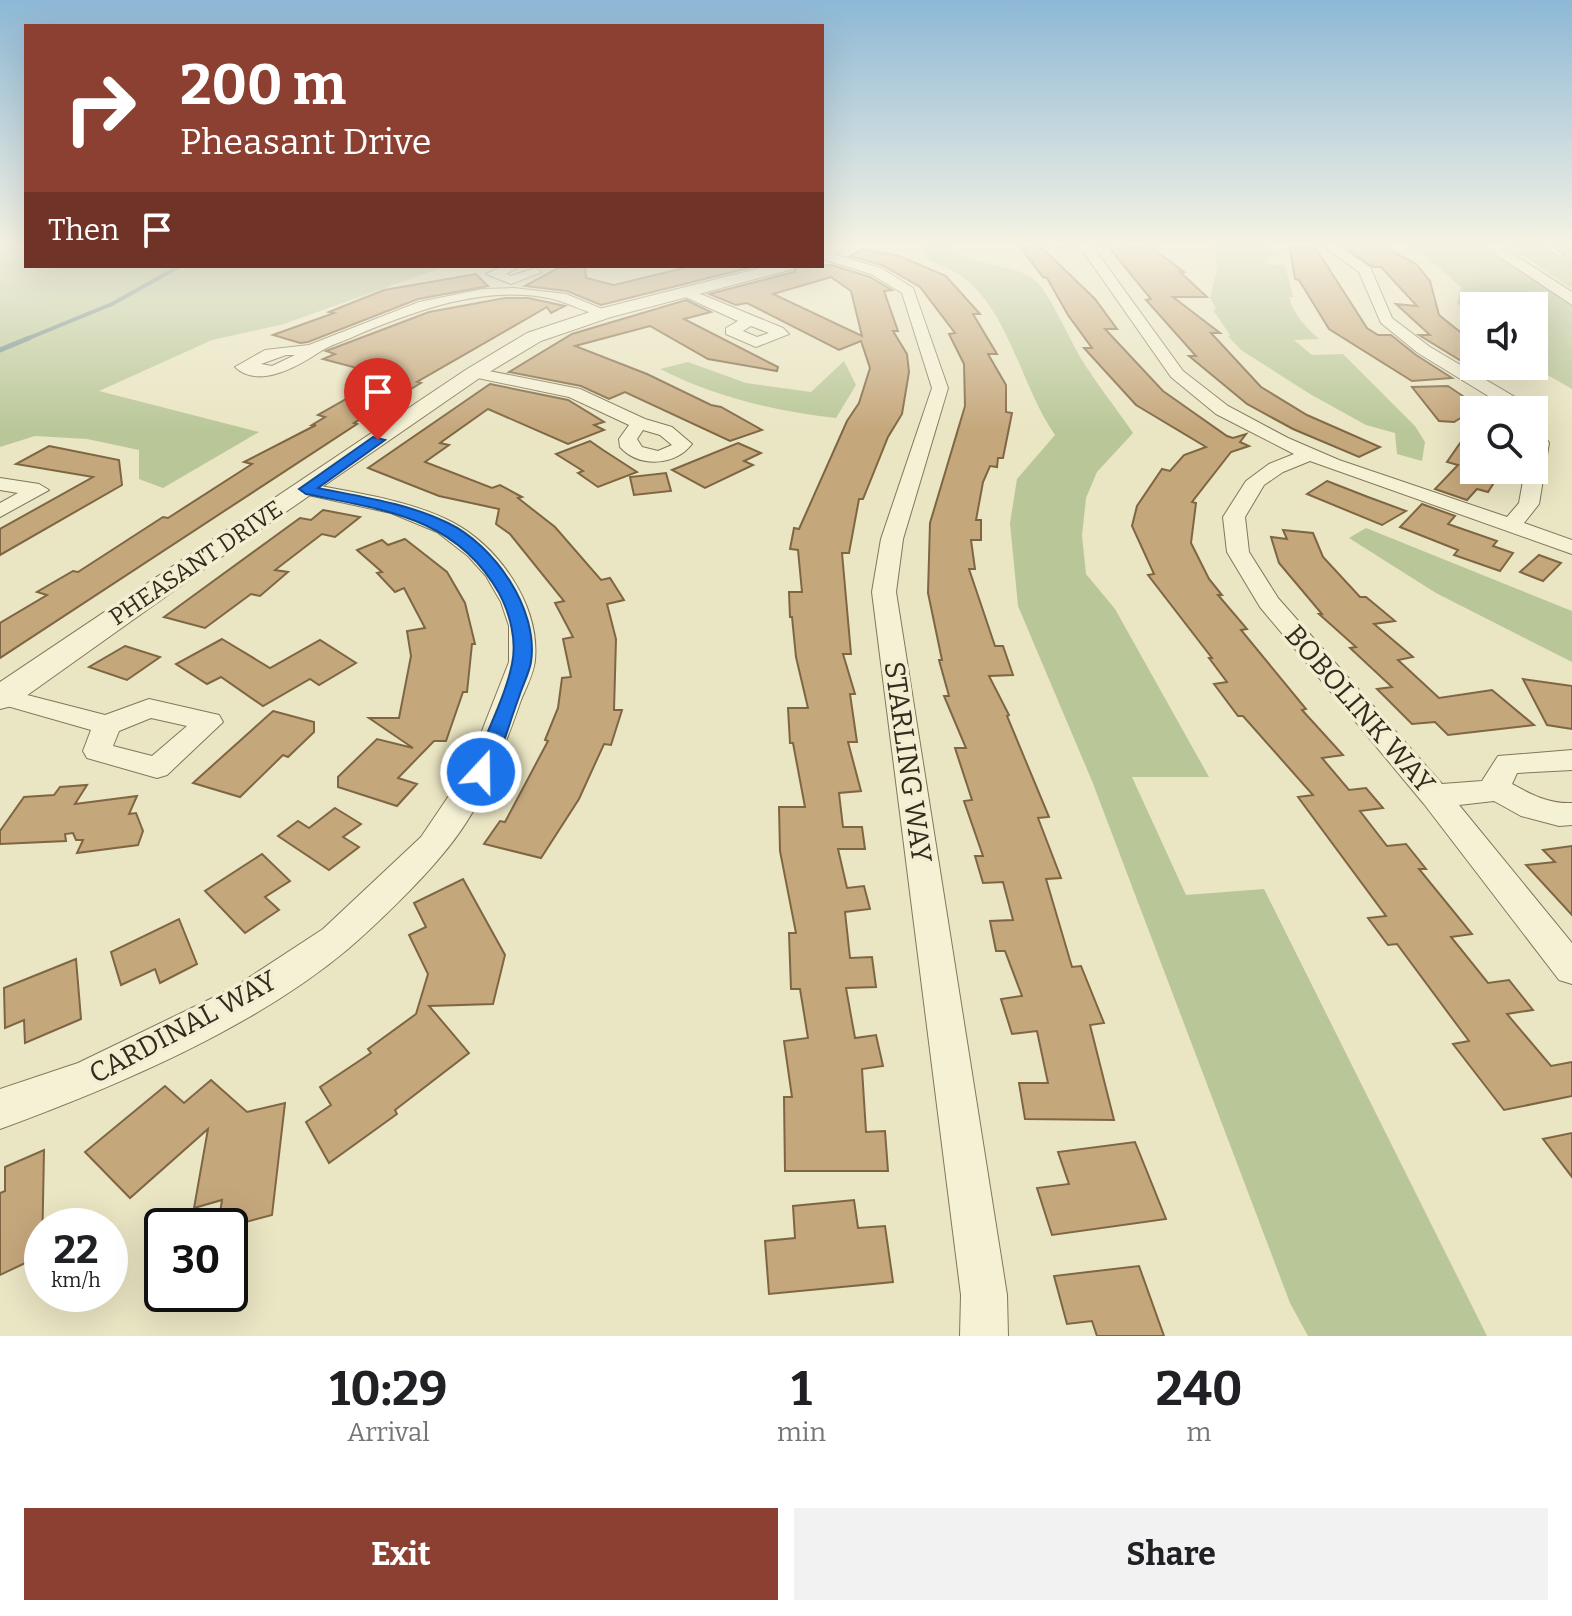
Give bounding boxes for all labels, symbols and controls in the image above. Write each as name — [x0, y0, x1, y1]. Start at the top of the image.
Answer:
text: 200 m — [180, 52, 346, 119]
icon: right — [48, 56, 152, 160]
text: Pheasant Drive — [180, 120, 431, 164]
icon: arrive — [135, 208, 179, 252]
text: Then — [48, 212, 119, 248]
map controls — [1460, 292, 1548, 484]
button: sound — [1460, 292, 1548, 380]
pin — [344, 358, 412, 440]
icon: arrive — [356, 370, 400, 414]
button: search — [1460, 396, 1548, 484]
street label: PHEASANT DRIVE — [104, 495, 288, 631]
street label: BOBOLINK WAY — [1278, 618, 1442, 800]
street label: STARLING WAY — [878, 659, 938, 865]
position arrow — [439, 730, 523, 814]
street label: CARDINAL WAY — [84, 964, 282, 1090]
speed limit sign: 30 — [144, 1208, 248, 1312]
text: 22 — [53, 1226, 99, 1274]
text: km/h — [51, 1268, 101, 1292]
text: 10:29 — [330, 1360, 447, 1418]
text: 1 — [791, 1360, 812, 1418]
text: 240 — [1156, 1360, 1242, 1418]
text: Arrival — [347, 1417, 430, 1448]
text: min — [777, 1417, 826, 1448]
text: m — [1187, 1417, 1211, 1448]
button: Exit — [24, 1508, 778, 1600]
button: Share — [794, 1508, 1548, 1600]

